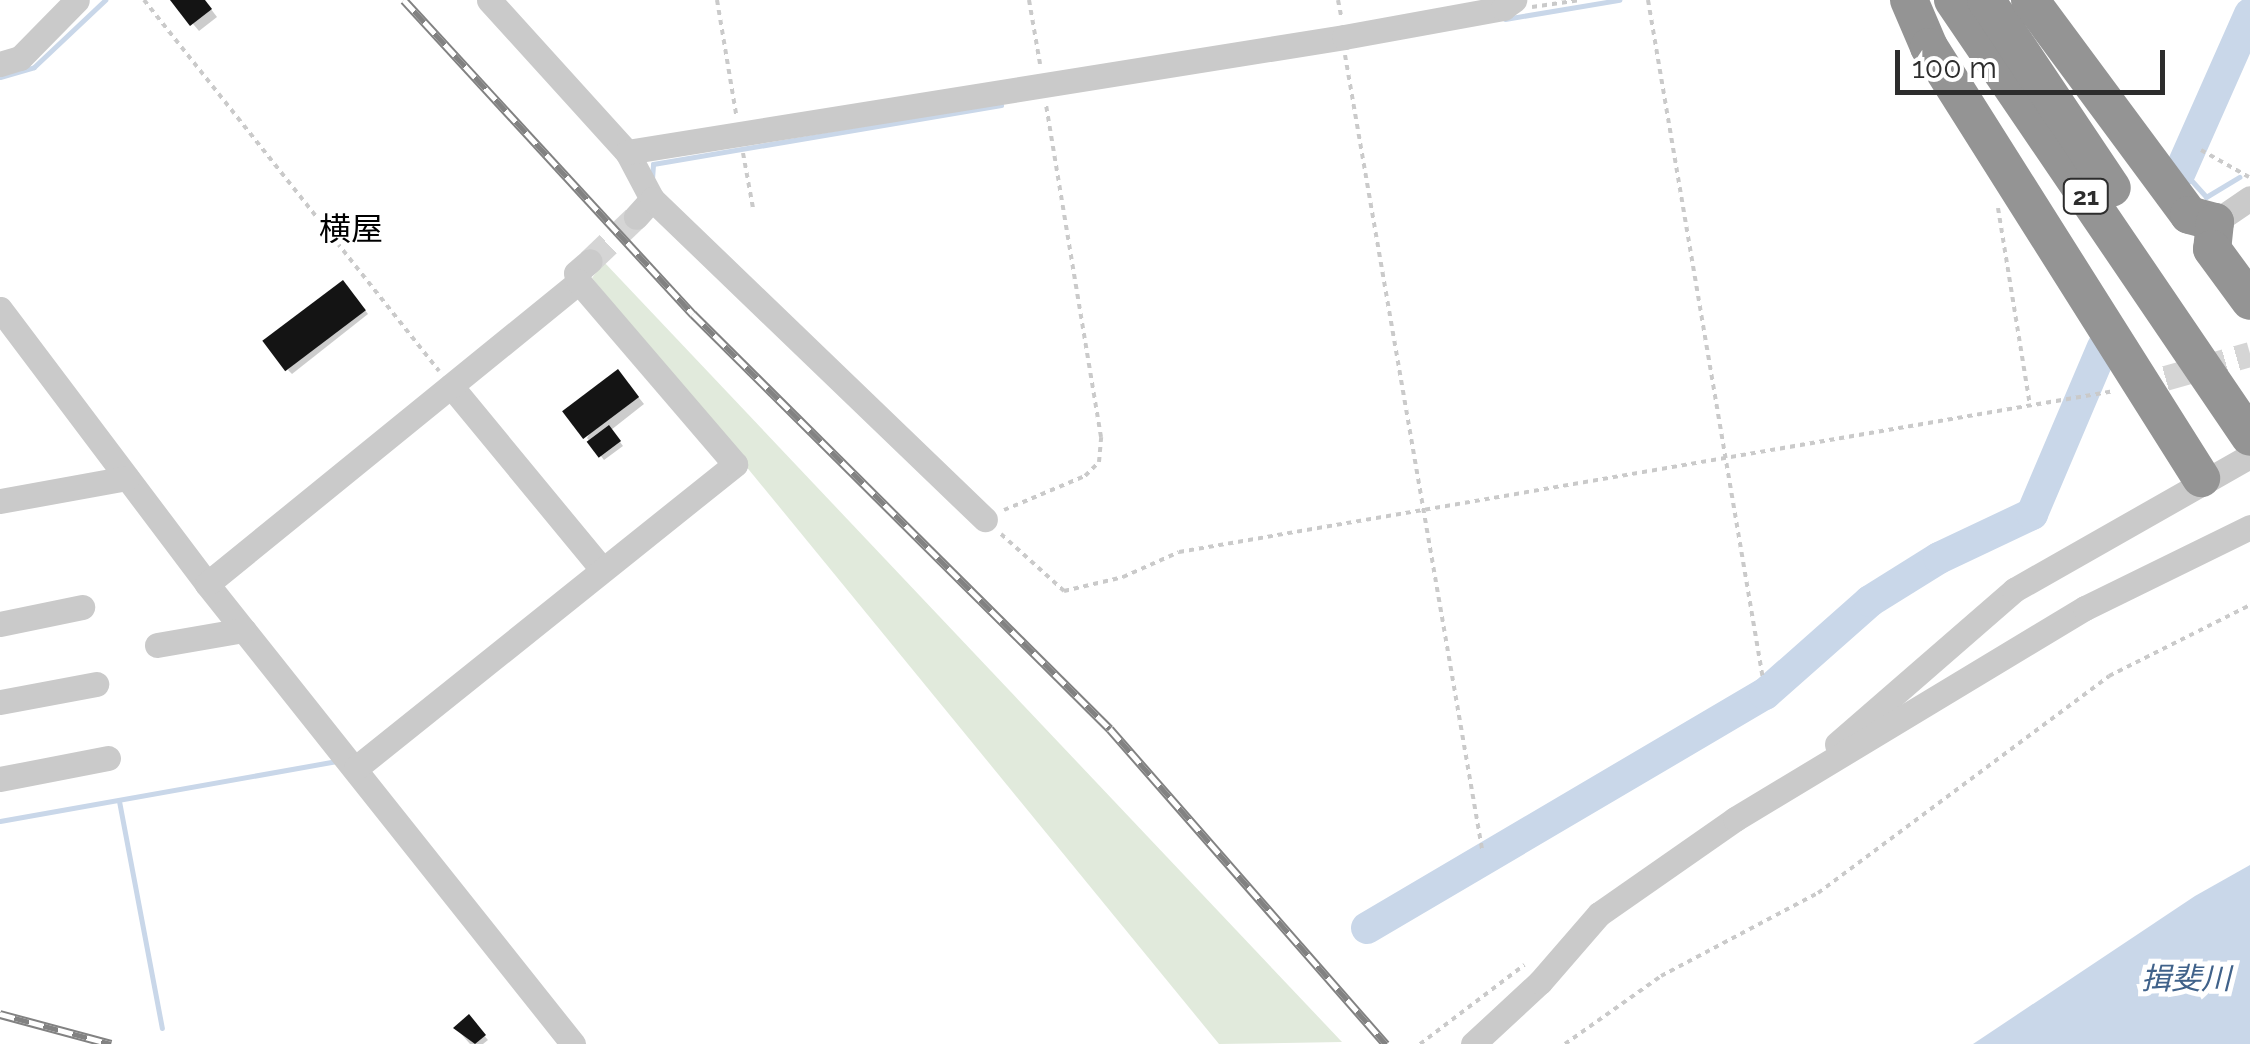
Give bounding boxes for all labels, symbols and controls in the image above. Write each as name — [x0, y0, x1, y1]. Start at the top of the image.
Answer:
scale bar — [1900, 30, 2170, 92]
text: 100 m — [1912, 50, 1997, 85]
road number: 21 — [2061, 176, 2111, 216]
district label: 横屋 — [319, 210, 383, 248]
water label: 揖斐川 — [2141, 961, 2231, 997]

